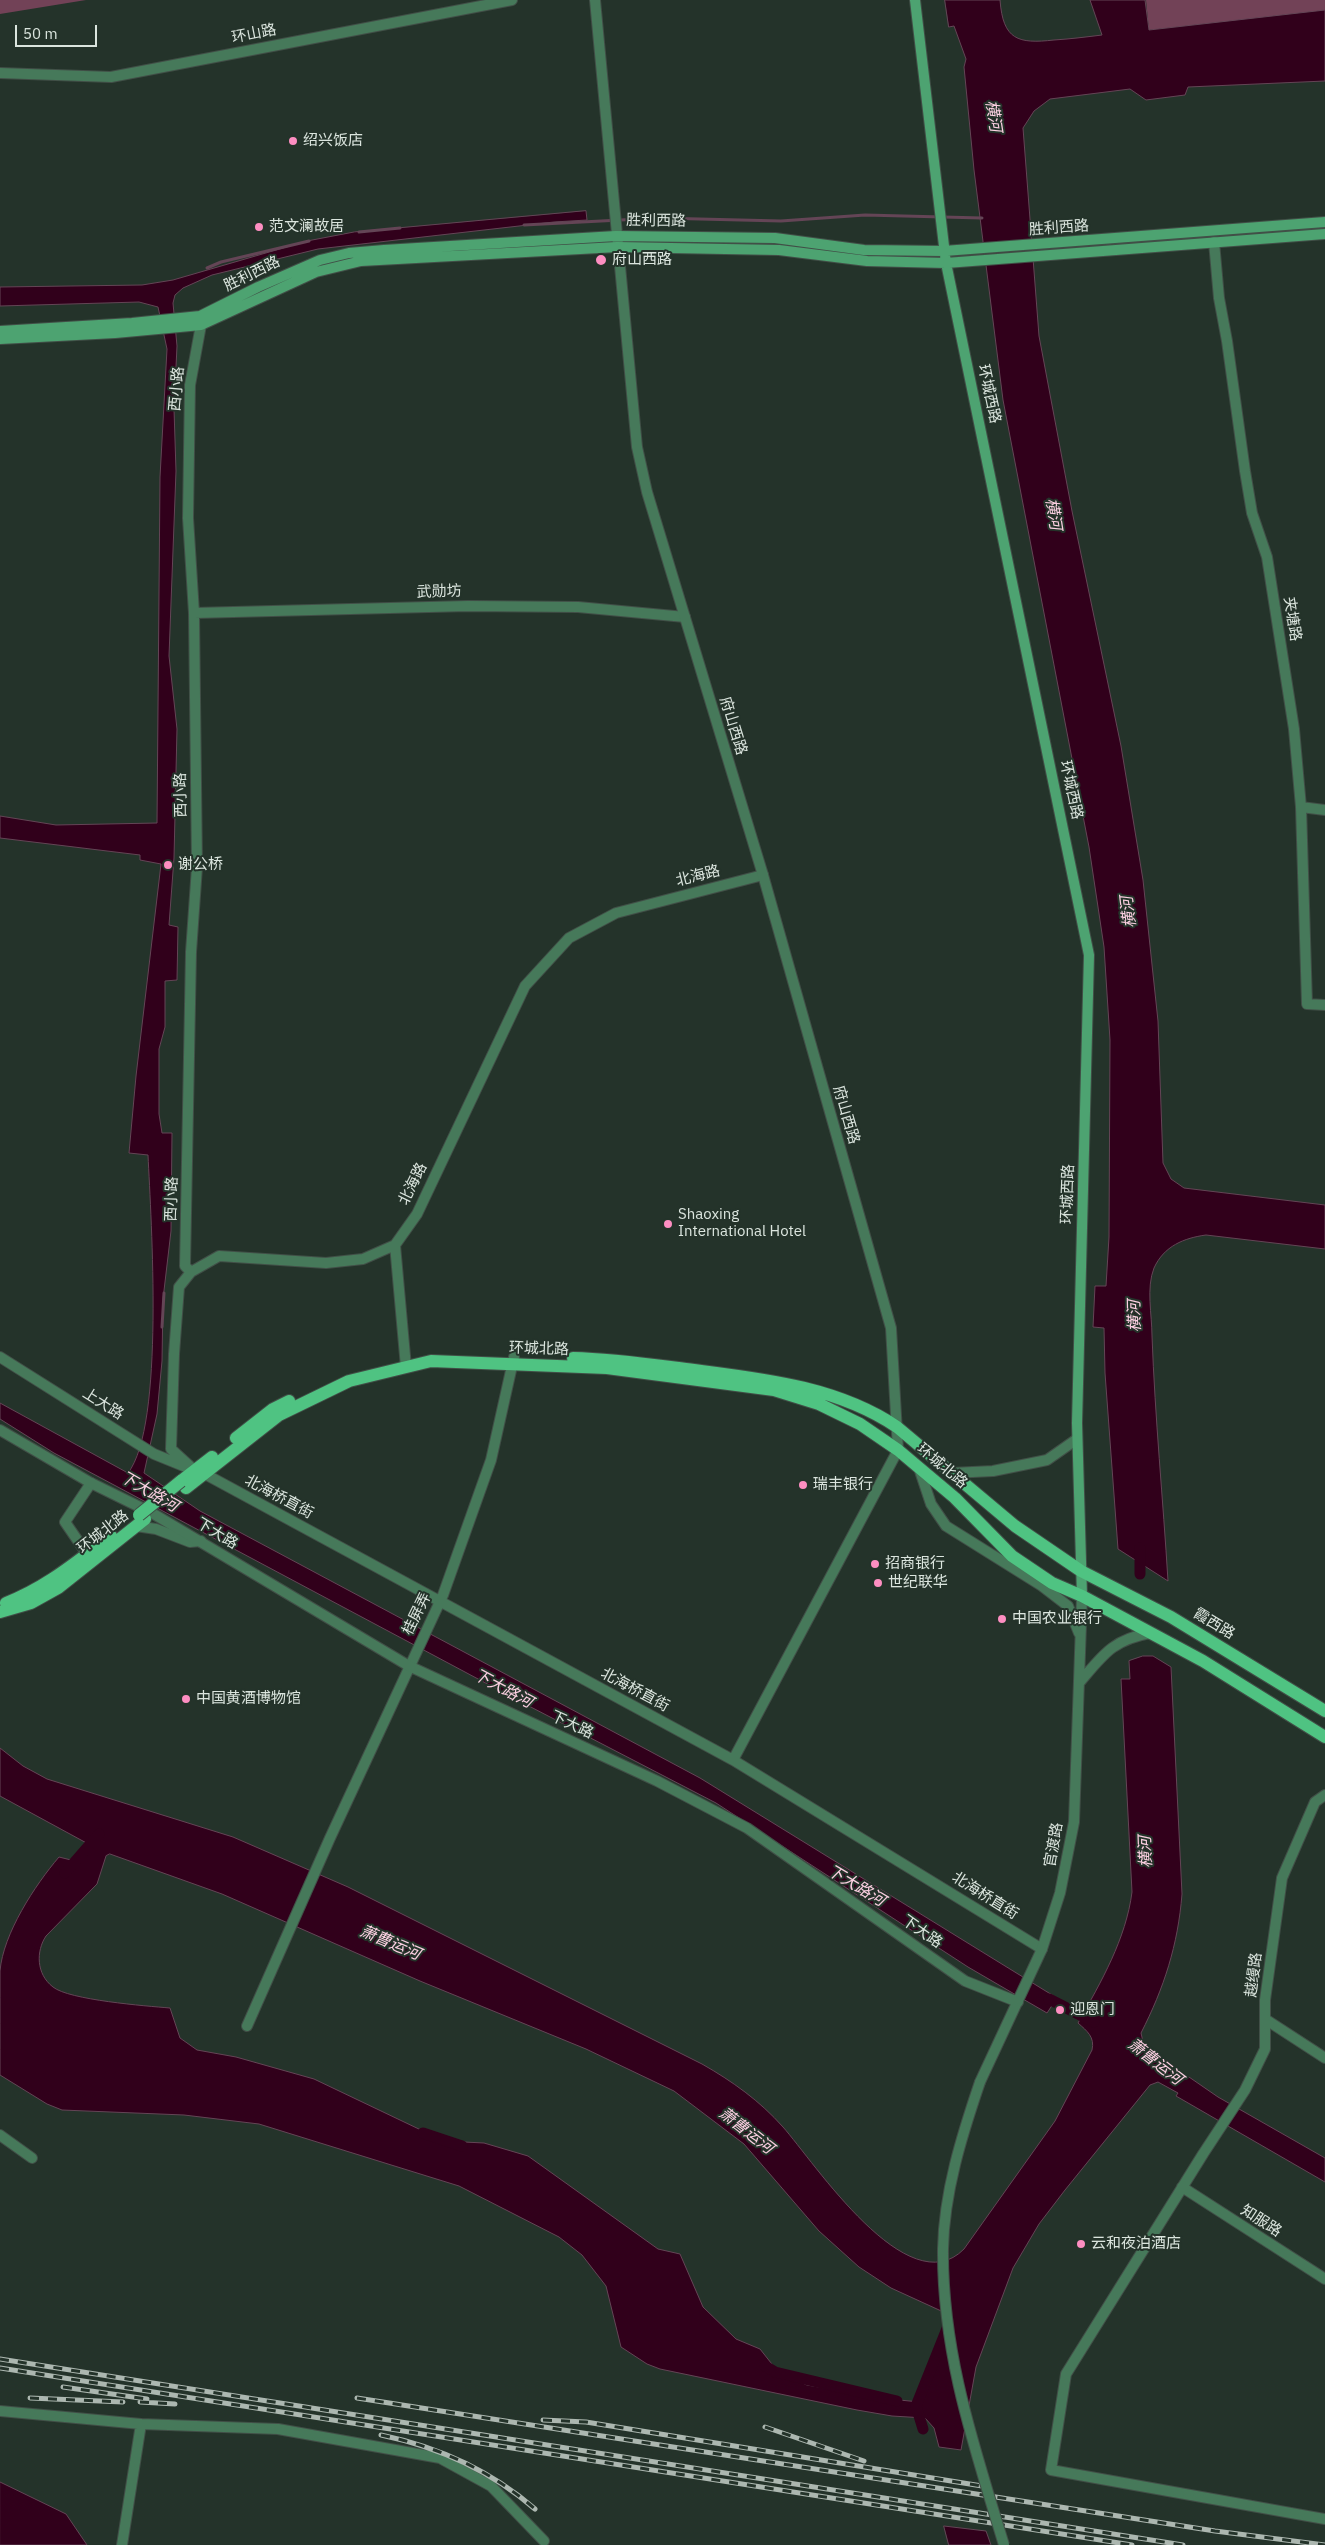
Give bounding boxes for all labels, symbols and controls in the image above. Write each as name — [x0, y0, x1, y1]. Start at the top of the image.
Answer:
scale bar — [18, 15, 100, 47]
street label: 环山路 — [230, 21, 278, 47]
text: 50 m — [23, 24, 58, 43]
water label: 横河 — [981, 99, 1005, 133]
place label: 绍兴饭店 — [303, 132, 363, 150]
marker: 绍兴饭店 — [287, 135, 299, 147]
street label: 胜利西路 — [626, 211, 686, 231]
street label: 胜利西路 — [1028, 217, 1090, 239]
place label: 范文澜故居 — [269, 218, 344, 236]
marker: 范文澜故居 — [253, 221, 265, 233]
place label: 府山西路 — [612, 251, 672, 269]
street label: 胜利西路 — [221, 253, 283, 295]
marker: 府山西路 — [594, 253, 608, 267]
street label: 环城西路 — [974, 363, 1004, 425]
street label: 西小路 — [166, 366, 188, 412]
water label: 横河 — [1041, 497, 1065, 531]
street label: 武勋坊 — [416, 582, 462, 602]
street label: 夹塘路 — [1280, 595, 1304, 643]
street label: 府山西路 — [716, 695, 750, 757]
street label: 环城西路 — [1056, 759, 1086, 821]
street label: 西小路 — [172, 772, 190, 818]
place label: 谢公桥 — [178, 856, 223, 874]
marker: 谢公桥 — [162, 859, 174, 871]
street label: 北海路 — [674, 862, 722, 890]
water label: 横河 — [1118, 895, 1140, 929]
street label: 府山西路 — [829, 1084, 863, 1146]
street label: 北海路 — [395, 1160, 431, 1208]
street label: 环城西路 — [1058, 1164, 1078, 1224]
street label: 西小路 — [162, 1176, 182, 1222]
place label: Shaoxing International Hotel — [678, 1206, 806, 1241]
marker: Shaoxing International Hotel — [662, 1218, 674, 1230]
water label: 横河 — [1125, 1300, 1145, 1332]
street label: 环城北路 — [509, 1339, 569, 1359]
street label: 上大路 — [79, 1384, 127, 1424]
street label: 环城北路 — [913, 1440, 971, 1492]
water label: 下大路河 — [116, 1468, 182, 1516]
street label: 北海桥直街 — [242, 1471, 316, 1523]
place label: 瑞丰银行 — [813, 1476, 873, 1494]
marker: 瑞丰银行 — [797, 1479, 809, 1491]
street label: 环城北路 — [74, 1506, 132, 1558]
street label: 下大路 — [193, 1515, 241, 1553]
place label: 招商银行 — [885, 1555, 945, 1573]
marker: 招商银行 — [869, 1558, 881, 1570]
place label: 世纪联华 — [888, 1574, 948, 1592]
marker: 世纪联华 — [872, 1577, 884, 1589]
street label: 桂屏弄 — [399, 1590, 435, 1638]
street label: 霞西路 — [1190, 1605, 1238, 1643]
place label: 中国农业银行 — [1012, 1610, 1102, 1628]
marker: 中国农业银行 — [996, 1613, 1008, 1625]
street label: 北海桥直街 — [598, 1664, 672, 1716]
water label: 下大路河 — [470, 1666, 536, 1712]
place label: 中国黄酒博物馆 — [196, 1690, 301, 1708]
marker: 中国黄酒博物馆 — [180, 1693, 192, 1705]
street label: 下大路 — [548, 1707, 596, 1743]
street label: 官渡路 — [1041, 1821, 1067, 1869]
water label: 横河 — [1136, 1836, 1156, 1868]
water label: 下大路河 — [824, 1861, 888, 1911]
street label: 北海桥直街 — [948, 1868, 1022, 1924]
street label: 下大路 — [898, 1912, 946, 1952]
water label: 萧曹运河 — [357, 1922, 423, 1964]
street label: 越缦路 — [1242, 1952, 1266, 1998]
place label: 迎恩门 — [1070, 2001, 1115, 2019]
marker: 迎恩门 — [1054, 2004, 1066, 2016]
water label: 萧曹运河 — [1124, 2035, 1186, 2089]
water label: 萧曹运河 — [715, 2104, 777, 2158]
street label: 知服路 — [1237, 2201, 1285, 2241]
place label: 云和夜泊酒店 — [1091, 2235, 1181, 2253]
marker: 云和夜泊酒店 — [1075, 2238, 1087, 2250]

